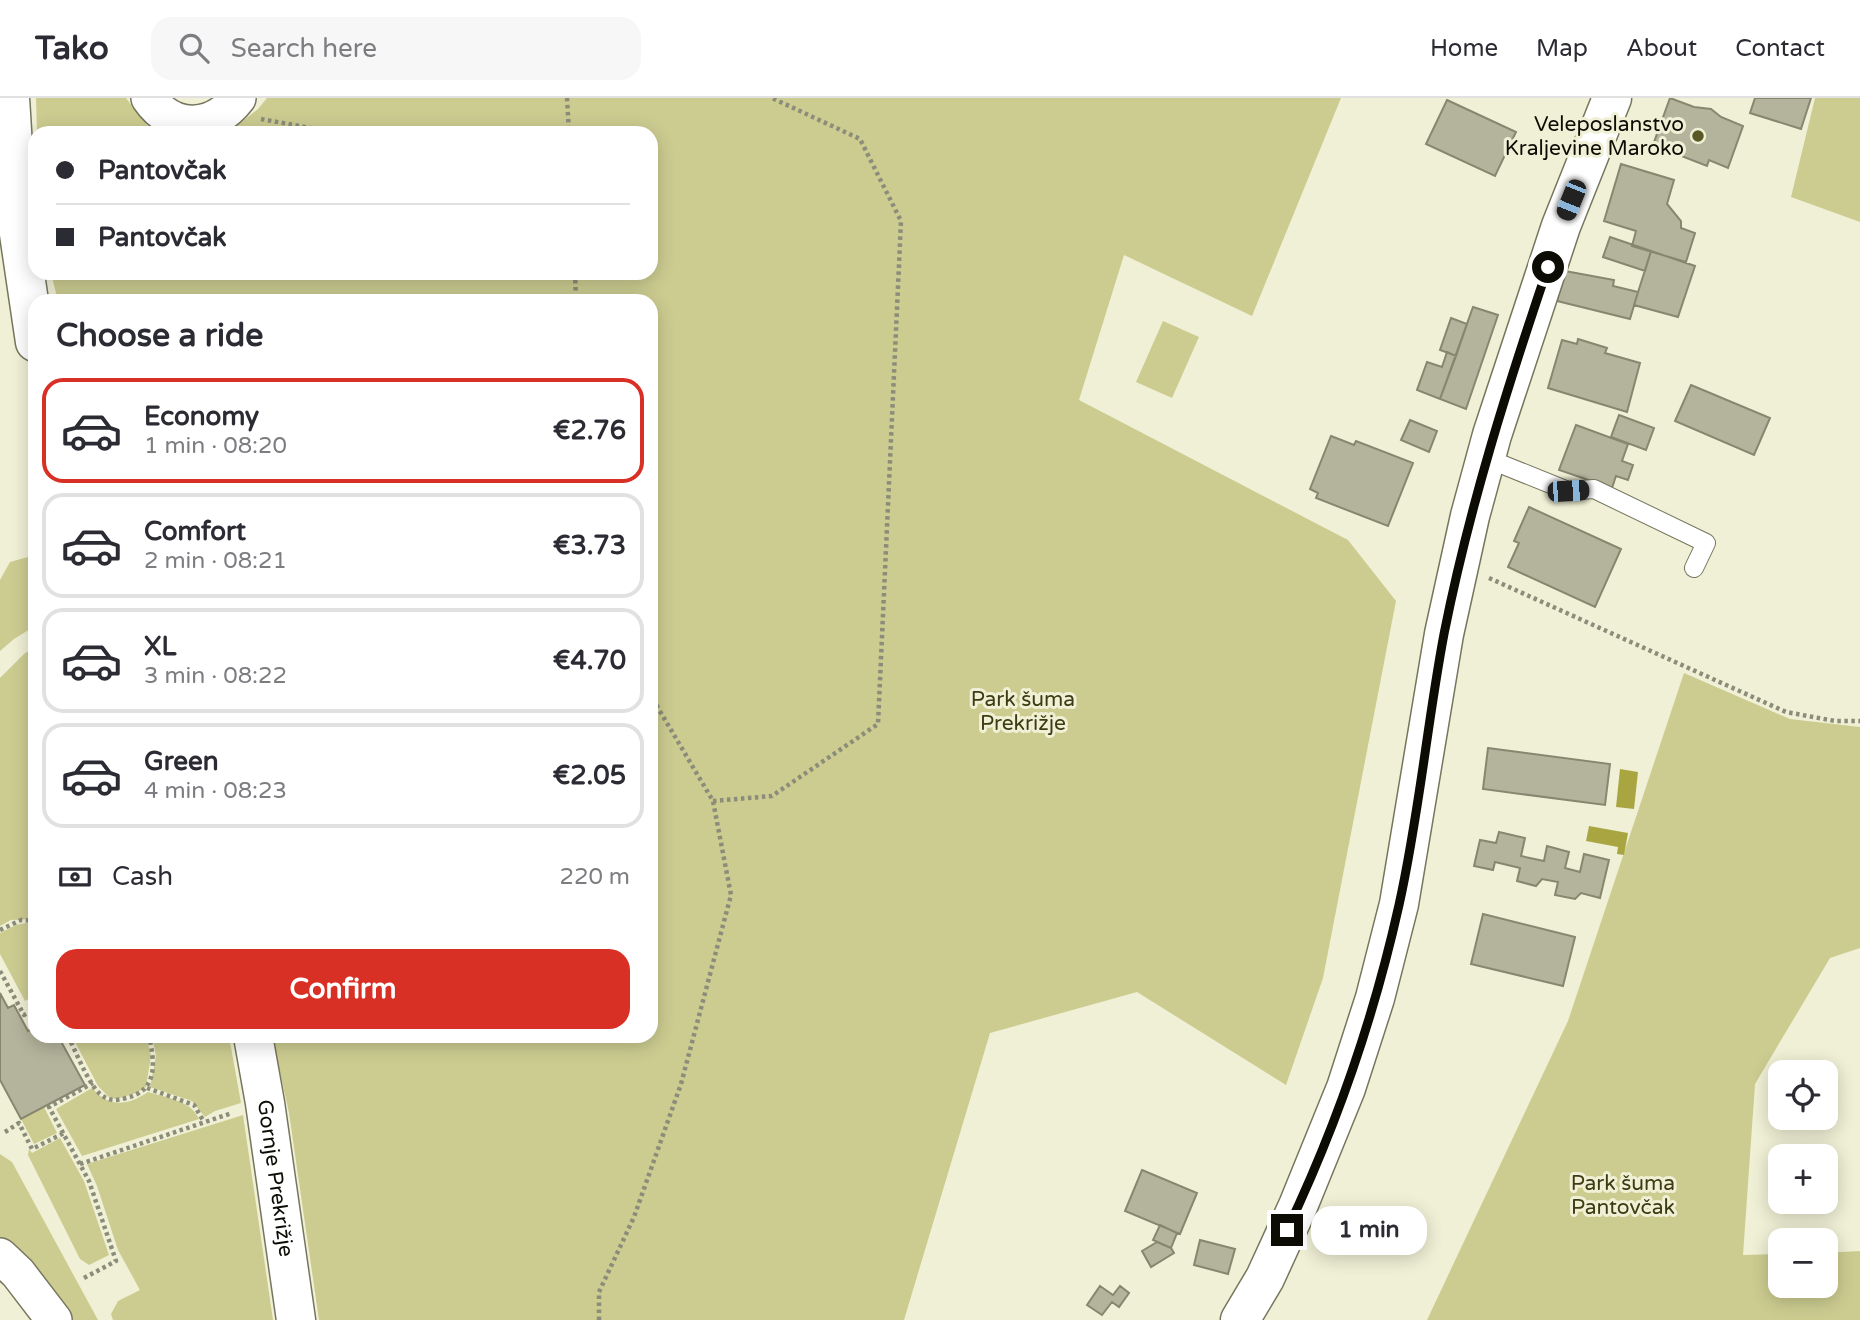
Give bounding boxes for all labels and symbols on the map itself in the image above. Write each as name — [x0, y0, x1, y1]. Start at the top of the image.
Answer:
place label: Veleposlanstvo Kraljevine Maroko — [1505, 112, 1684, 161]
marker: Veleposlanstvo Kraljevine Maroko — [1690, 128, 1706, 144]
car — [1554, 177, 1589, 223]
route start — [1532, 251, 1564, 283]
car — [1547, 479, 1590, 503]
park label: Park šuma Prekrižje — [971, 687, 1075, 736]
street label: Gornje Prekrižje — [252, 1098, 299, 1258]
park label: Park šuma Pantovčak — [1571, 1171, 1675, 1220]
callout: 1 min — [1312, 1206, 1427, 1254]
route end — [1271, 1214, 1303, 1246]

